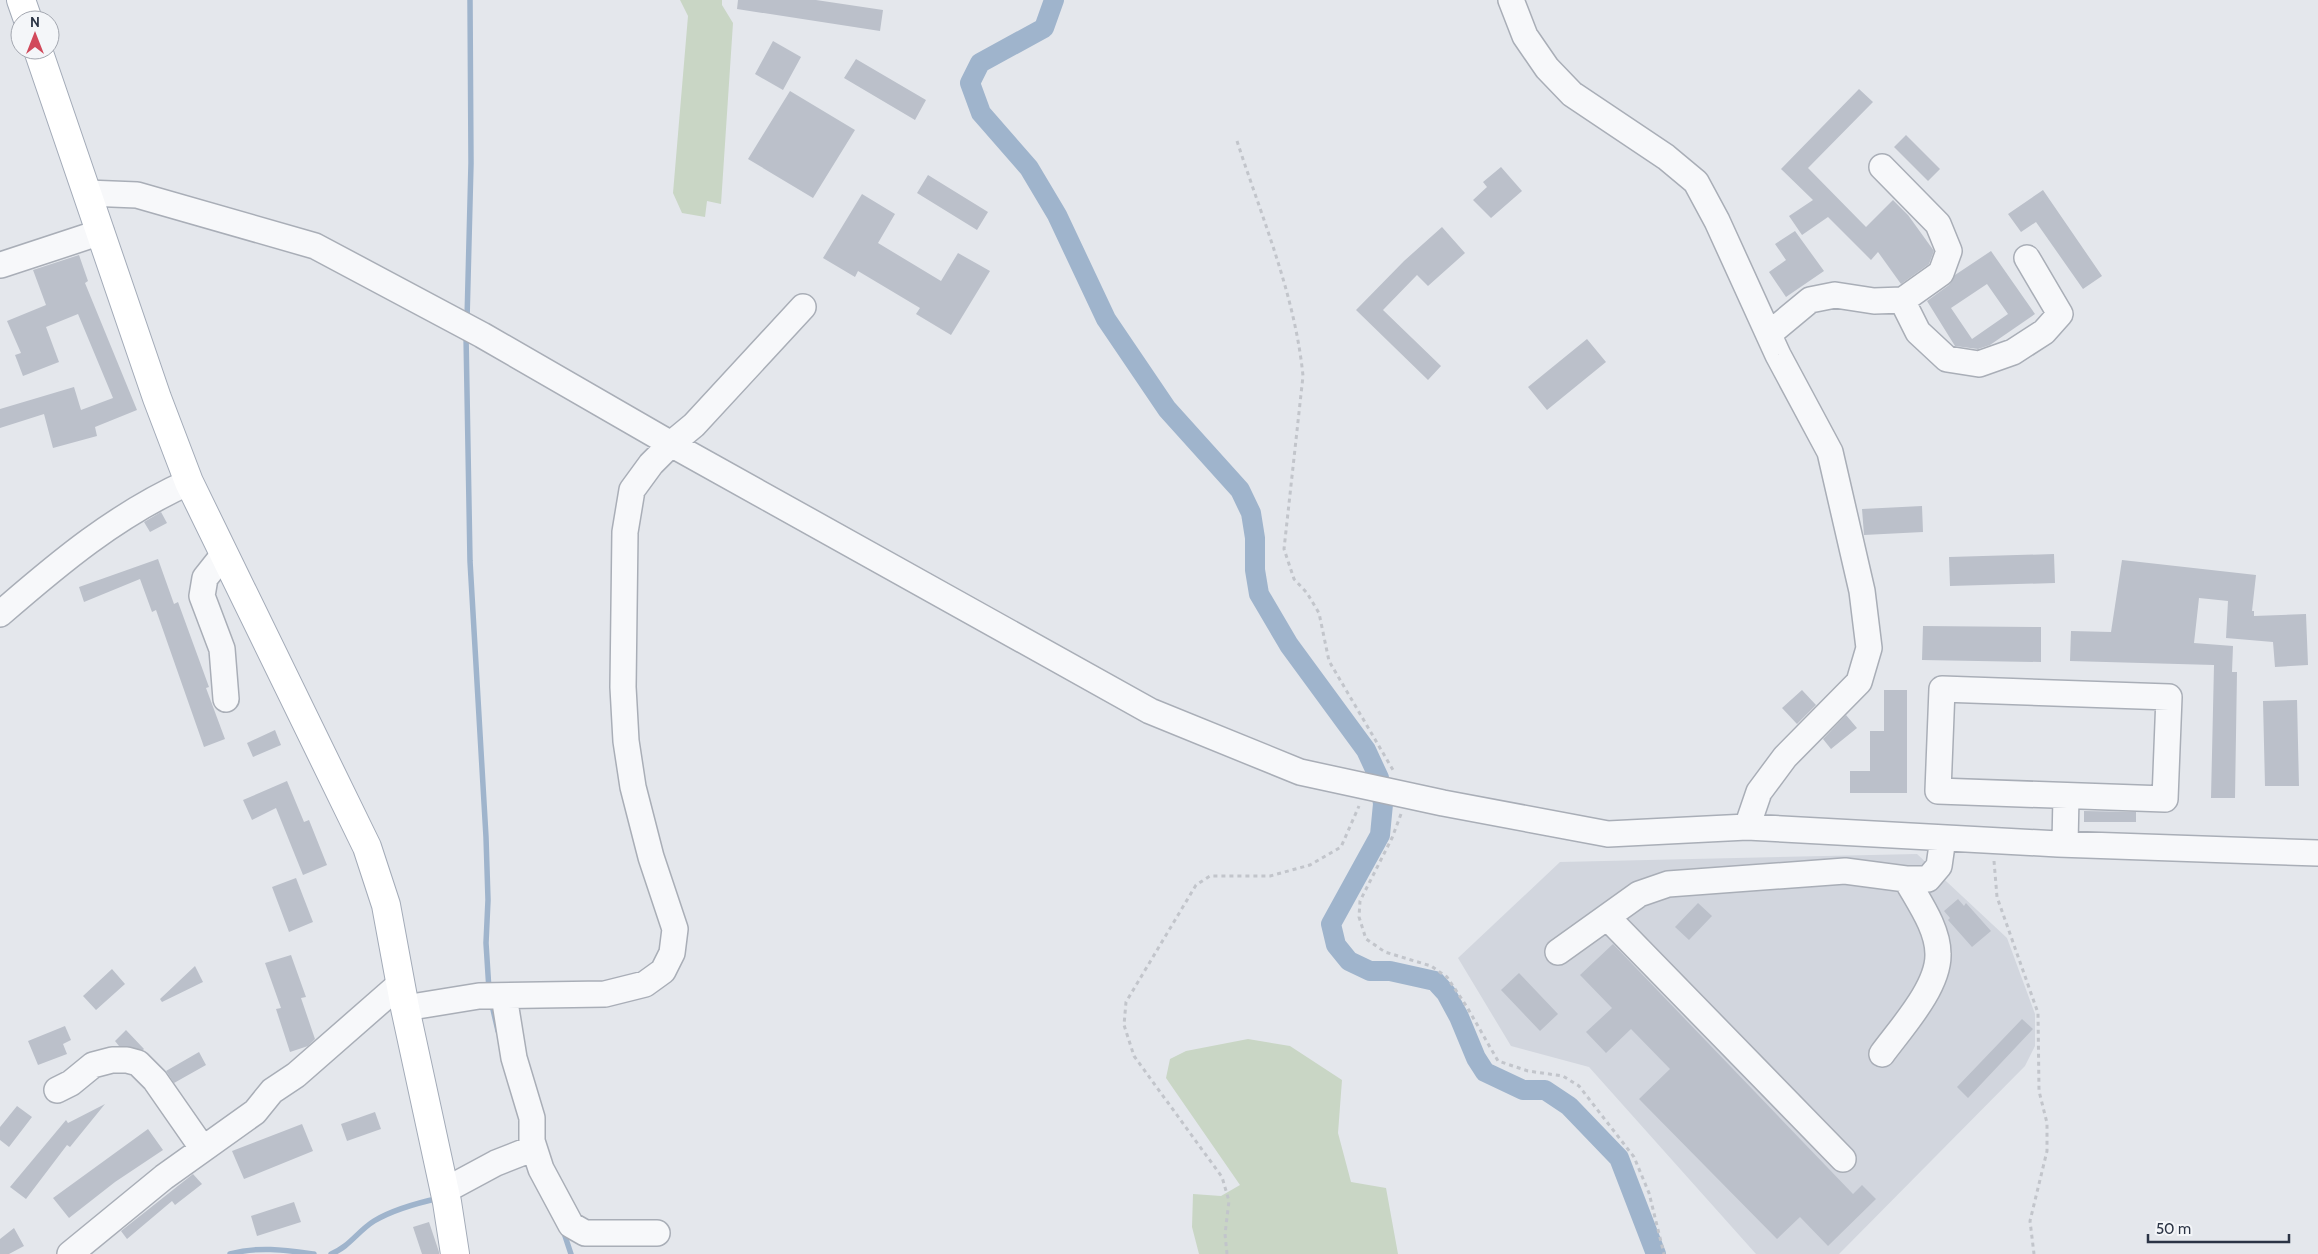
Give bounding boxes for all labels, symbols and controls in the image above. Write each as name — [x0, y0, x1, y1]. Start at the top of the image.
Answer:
north arrow — [10, 10, 60, 60]
text: N — [30, 13, 40, 31]
scale bar — [2148, 1212, 2289, 1244]
text: 50 m — [2156, 1220, 2191, 1238]

